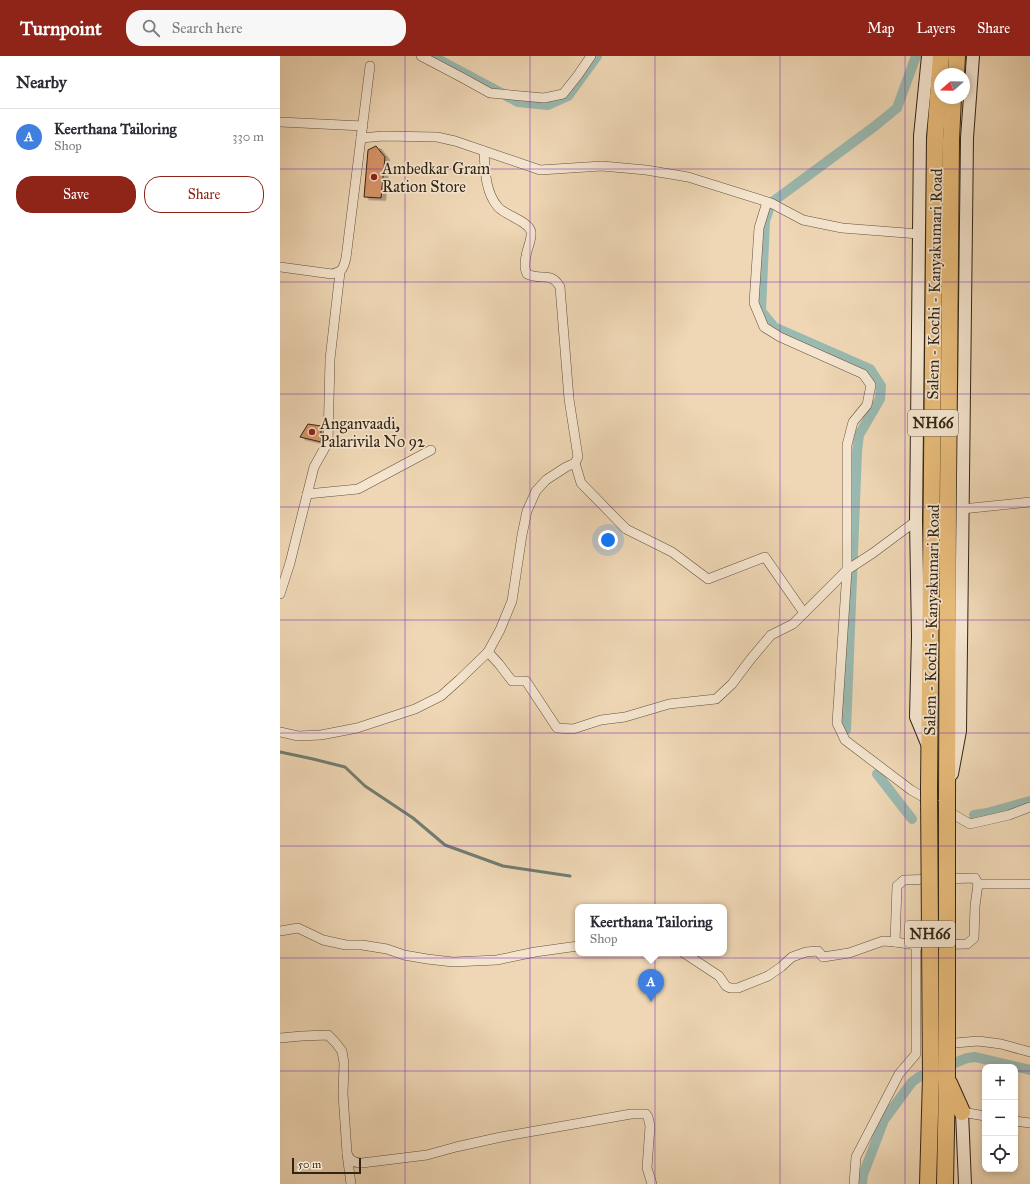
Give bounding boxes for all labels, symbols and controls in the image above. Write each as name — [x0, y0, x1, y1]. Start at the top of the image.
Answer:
search box — [126, 10, 406, 46]
text: Turnpoint — [20, 17, 102, 40]
icon: search — [140, 17, 162, 39]
text: Search here — [172, 19, 243, 37]
text: Map — [867, 20, 895, 37]
text: Layers — [917, 20, 955, 37]
text: Share — [977, 20, 1010, 37]
north arrow — [934, 68, 970, 104]
text: Nearby — [16, 72, 67, 93]
text: Keerthana Tailoring — [54, 120, 177, 138]
text: A — [25, 129, 33, 145]
text: 330 m — [232, 129, 264, 145]
text: Shop — [54, 138, 82, 154]
place label: Ambedkar Gram Ration Store — [381, 159, 491, 196]
street label: Salem - Kochi - Kanyakumari Road — [923, 168, 946, 400]
marker: Ambedkar Gram Ration Store — [369, 172, 379, 182]
button: Save — [16, 176, 136, 213]
button: Share — [144, 176, 264, 213]
road number: NH66 — [908, 410, 958, 436]
place label: Anganvaadi, Palarivila No 92 — [319, 414, 425, 451]
marker: Anganvaadi, Palarivila No 92 — [307, 427, 317, 437]
street label: Salem - Kochi - Kanyakumari Road — [920, 504, 943, 736]
your location — [598, 530, 618, 550]
popup — [575, 904, 727, 956]
text: Keerthana Tailoring — [590, 913, 712, 931]
road number: NH66 — [905, 921, 955, 947]
text: Shop — [590, 931, 618, 947]
pin: A — [638, 969, 664, 1002]
map controls — [982, 1064, 1018, 1172]
button: + — [982, 1064, 1018, 1100]
button: − — [982, 1100, 1018, 1136]
button: locate — [982, 1136, 1018, 1172]
scale bar — [292, 1156, 361, 1175]
text: 50 m — [298, 1158, 321, 1171]

